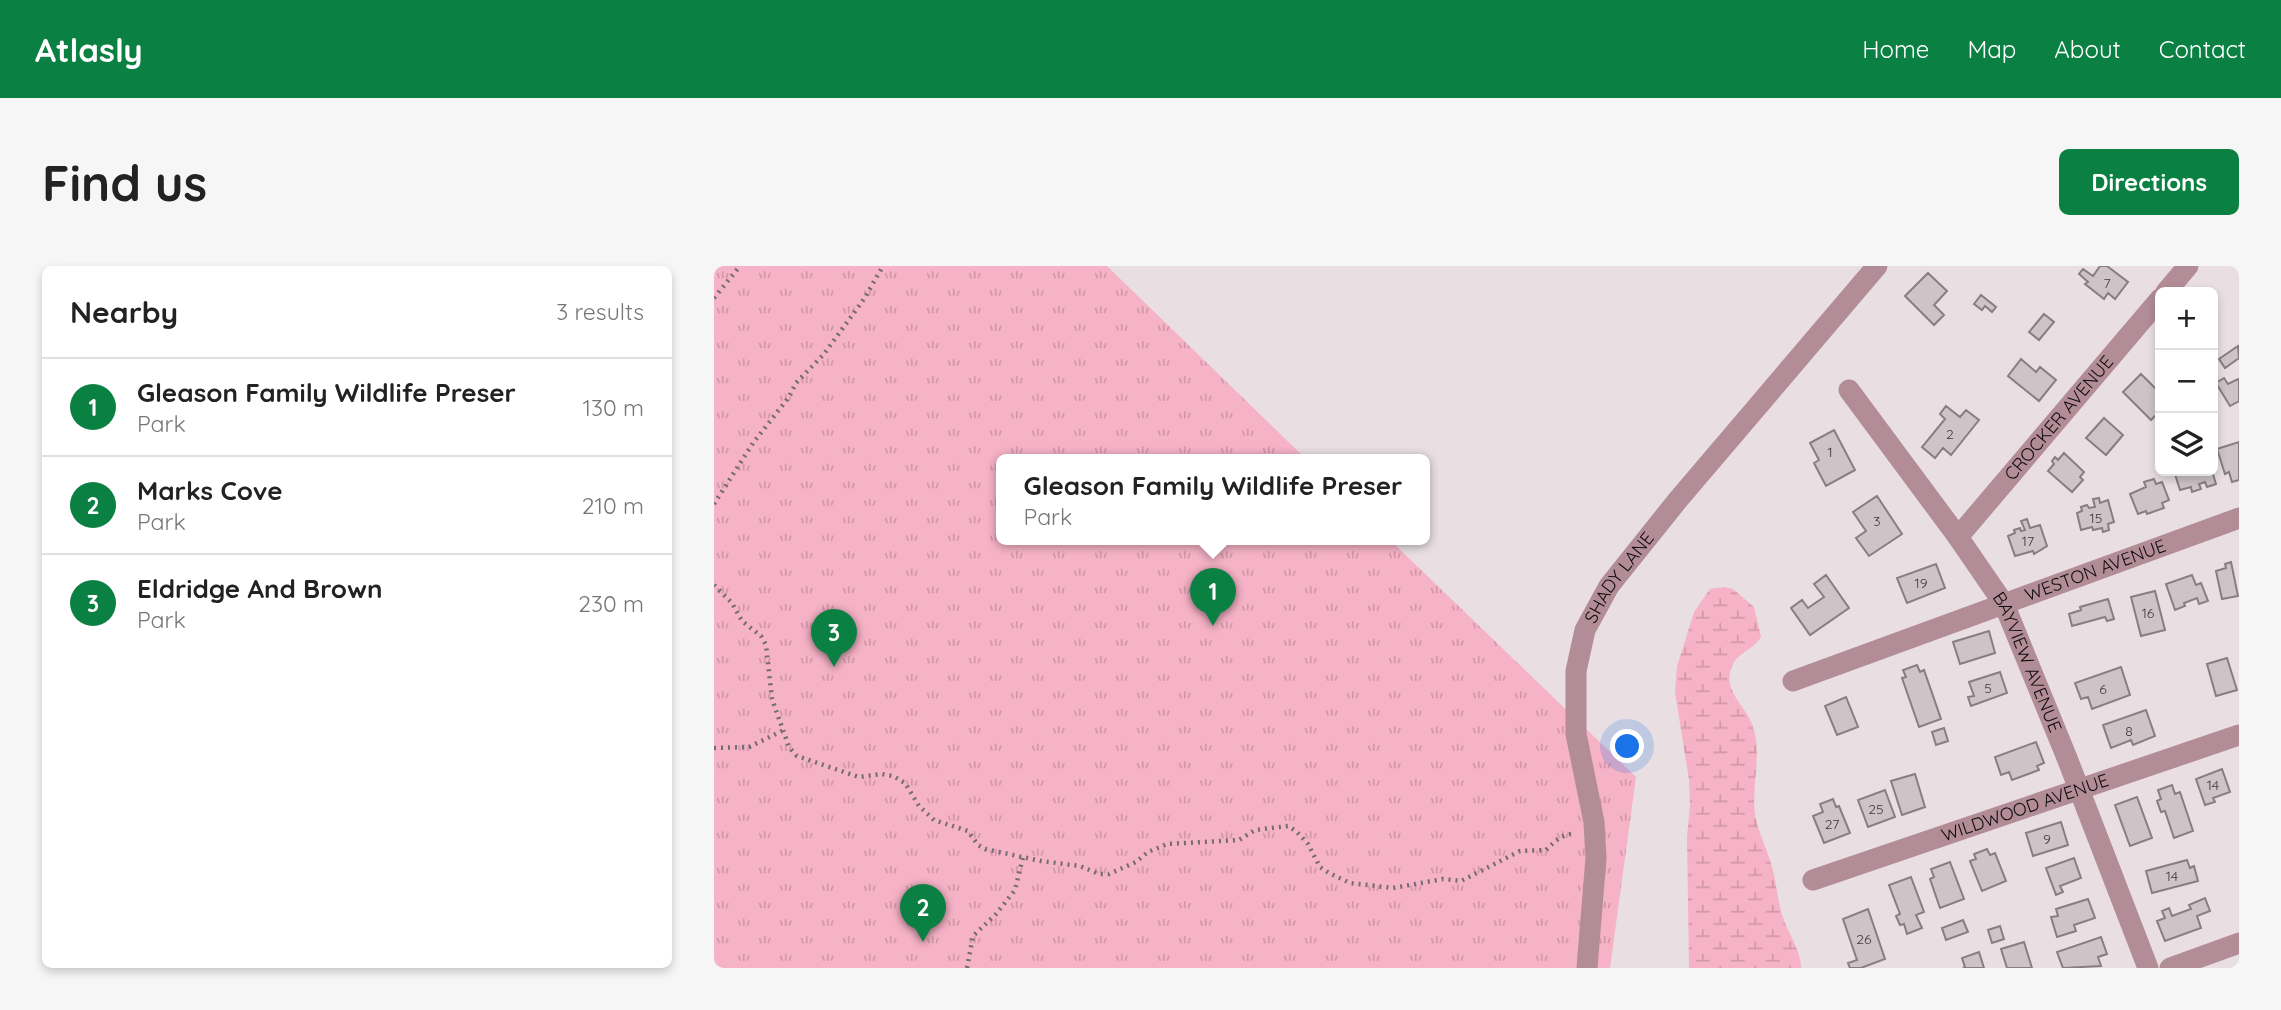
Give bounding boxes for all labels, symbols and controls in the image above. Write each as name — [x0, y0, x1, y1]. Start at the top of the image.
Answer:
text: Atlasly — [35, 29, 143, 70]
text: Home — [1862, 34, 1929, 64]
text: Map — [1967, 34, 2016, 64]
text: About — [2054, 34, 2121, 64]
text: Contact — [2159, 34, 2246, 64]
button: Directions — [2059, 149, 2239, 215]
text: Find us — [42, 152, 207, 213]
house number: 7 — [2103, 274, 2111, 292]
map controls — [2155, 287, 2218, 476]
button: + — [2155, 287, 2218, 350]
text: Nearby — [70, 293, 178, 331]
text: 3 results — [556, 297, 644, 326]
street label: CROCKER AVENUE — [1999, 350, 2118, 485]
button: − — [2155, 350, 2218, 413]
text: Gleason Family Wildlife Preser — [137, 376, 516, 409]
text: 1 — [89, 393, 97, 422]
text: 130 m — [582, 393, 644, 422]
text: Park — [137, 409, 186, 438]
button: layers — [2155, 413, 2218, 476]
house number: 2 — [1946, 425, 1954, 443]
house number: 1 — [1827, 443, 1833, 461]
popup — [996, 454, 1430, 545]
text: Gleason Family Wildlife Preser — [1024, 469, 1402, 502]
text: Marks Cove — [137, 474, 283, 507]
text: 2 — [86, 491, 100, 520]
text: 210 m — [582, 491, 644, 520]
text: Park — [1024, 502, 1072, 531]
text: Park — [137, 507, 186, 536]
house number: 15 — [2090, 509, 2102, 527]
house number: 3 — [1873, 512, 1881, 530]
street label: SHADY LANE — [1579, 527, 1659, 627]
house number: 17 — [2022, 532, 2034, 550]
street label: WESTON AVENUE — [2022, 534, 2169, 606]
pin: 1 — [1190, 568, 1236, 626]
text: Eldridge And Brown — [137, 572, 383, 605]
house number: 19 — [1915, 574, 1928, 592]
street label: BAYVIEW AVENUE — [1988, 587, 2067, 736]
text: 3 — [87, 589, 99, 618]
text: 230 m — [578, 589, 644, 618]
house number: 16 — [2142, 604, 2155, 622]
text: Park — [137, 605, 186, 634]
pin: 3 — [811, 609, 857, 667]
house number: 5 — [1984, 679, 1992, 697]
house number: 6 — [2099, 680, 2107, 698]
house number: 8 — [2125, 722, 2133, 740]
your location — [1610, 729, 1644, 763]
street label: WILDWOOD AVENUE — [1938, 768, 2112, 847]
house number: 14 — [2207, 776, 2219, 794]
house number: 25 — [1868, 800, 1884, 818]
house number: 27 — [1825, 815, 1839, 833]
house number: 9 — [2043, 830, 2051, 848]
house number: 14 — [2166, 867, 2178, 885]
pin: 2 — [900, 884, 946, 942]
house number: 26 — [1856, 930, 1872, 948]

